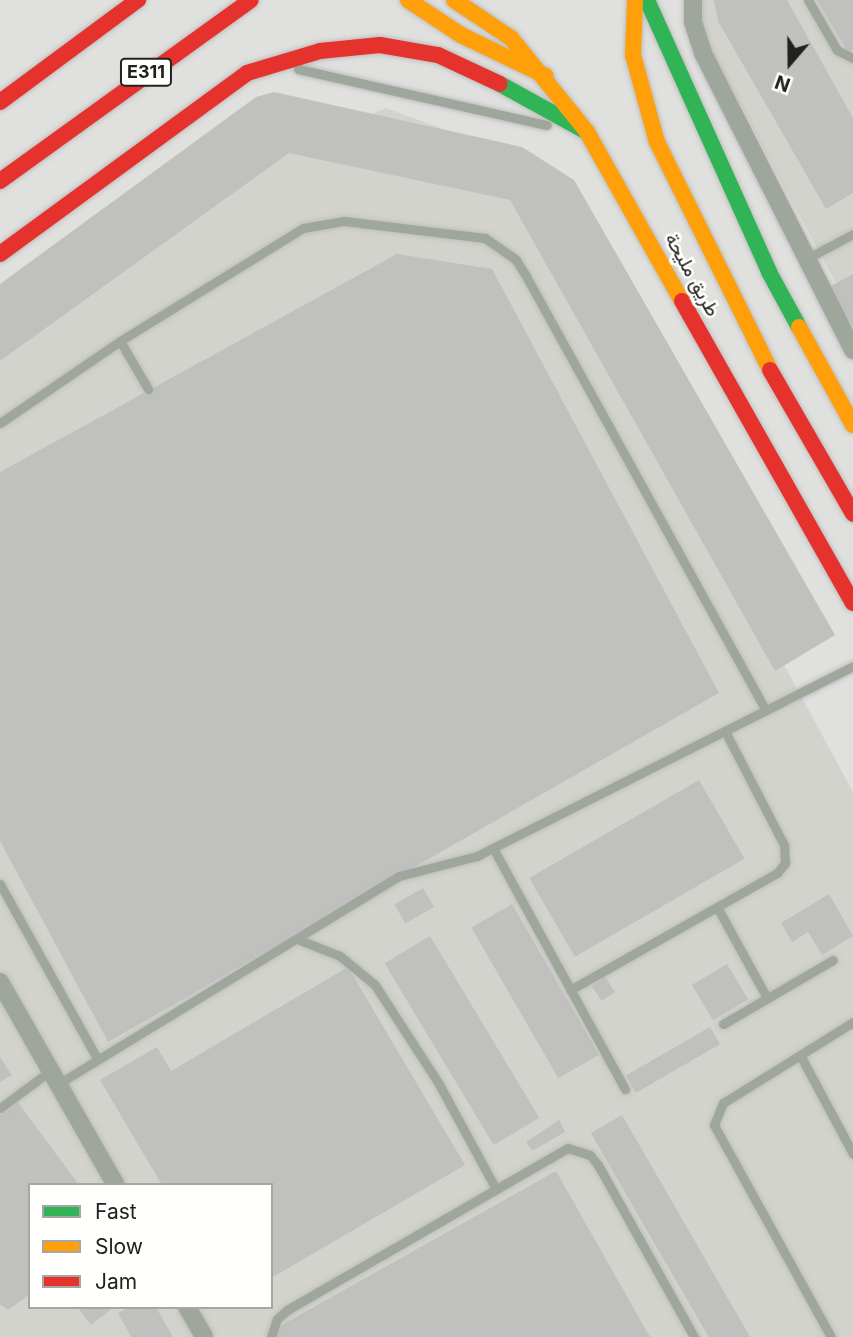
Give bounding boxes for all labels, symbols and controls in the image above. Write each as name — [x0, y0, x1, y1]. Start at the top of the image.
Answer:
north arrow — [755, 28, 825, 98]
road number: E311 — [120, 58, 172, 86]
text: N — [772, 70, 793, 96]
street label: طريق مليحة — [660, 229, 724, 321]
legend — [28, 1183, 273, 1309]
text: Fast — [95, 1199, 137, 1224]
text: Slow — [95, 1234, 143, 1259]
text: Jam — [95, 1269, 137, 1294]

